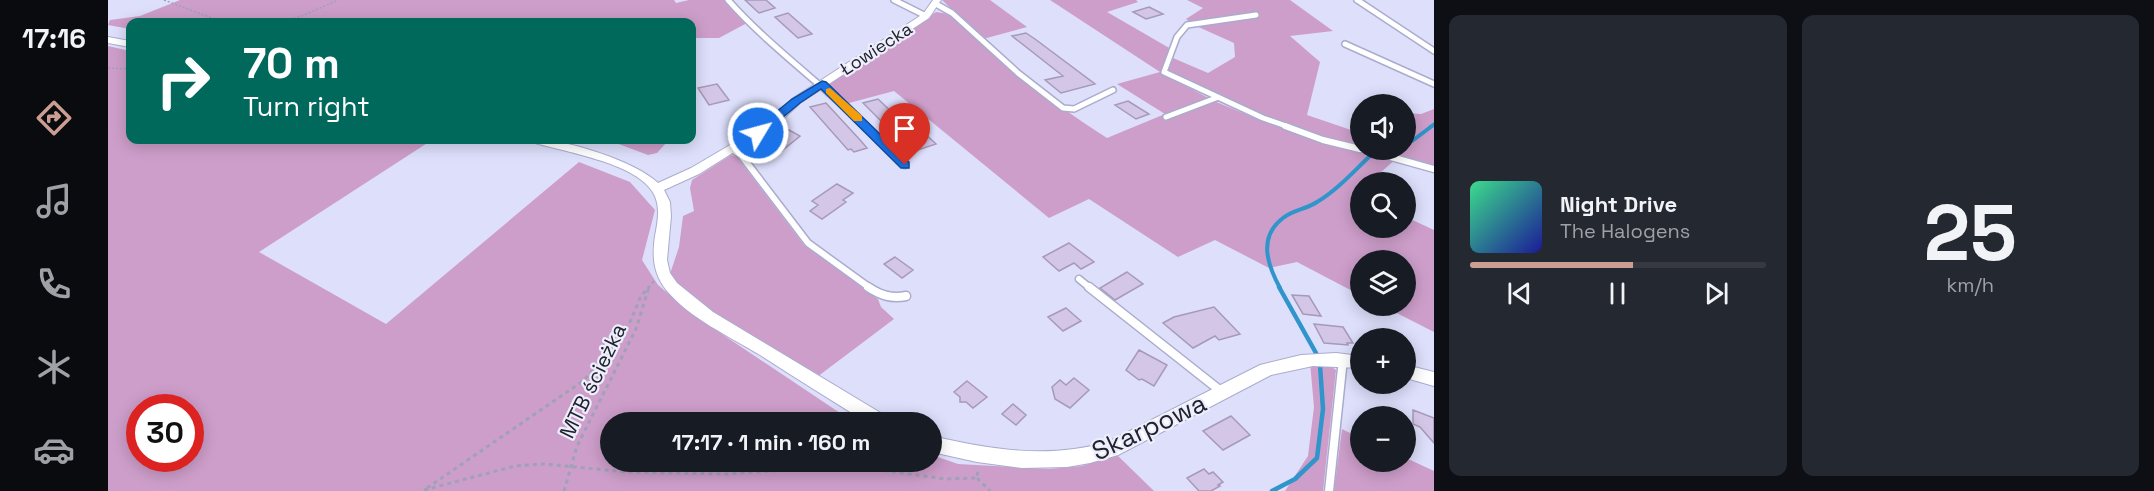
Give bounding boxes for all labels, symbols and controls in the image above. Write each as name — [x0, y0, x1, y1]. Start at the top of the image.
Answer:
street label: Łowiecka — [835, 17, 916, 80]
text: 17:16 — [22, 21, 86, 56]
text: 70 m — [243, 37, 340, 90]
icon: right — [144, 42, 222, 120]
text: Turn right — [243, 89, 370, 124]
map controls — [1350, 94, 1416, 472]
button: sound — [1350, 94, 1416, 160]
icon: directions — [33, 97, 75, 139]
position arrow — [726, 101, 790, 165]
pin — [879, 103, 930, 165]
icon: arrive — [888, 112, 921, 145]
button: search — [1350, 172, 1416, 238]
icon: music — [33, 180, 75, 222]
text: 25 — [1924, 183, 2017, 283]
text: Night Drive — [1560, 190, 1677, 218]
text: The Halogens — [1560, 218, 1690, 244]
button: layers — [1350, 250, 1416, 316]
icon: phone — [33, 263, 75, 305]
text: km/h — [1946, 272, 1994, 298]
icon: previous — [1503, 277, 1536, 310]
icon: pause — [1601, 277, 1634, 310]
icon: next — [1700, 277, 1733, 310]
street label: MTB ścieżka — [553, 319, 632, 443]
button: + — [1350, 328, 1416, 394]
icon: climate — [33, 346, 75, 388]
street label: Skarpowa — [1086, 386, 1212, 468]
speed limit sign: 30 — [126, 394, 204, 472]
button: − — [1350, 406, 1416, 472]
text: 17:17 · 1 min · 160 m — [672, 428, 870, 456]
icon: car — [33, 429, 75, 471]

